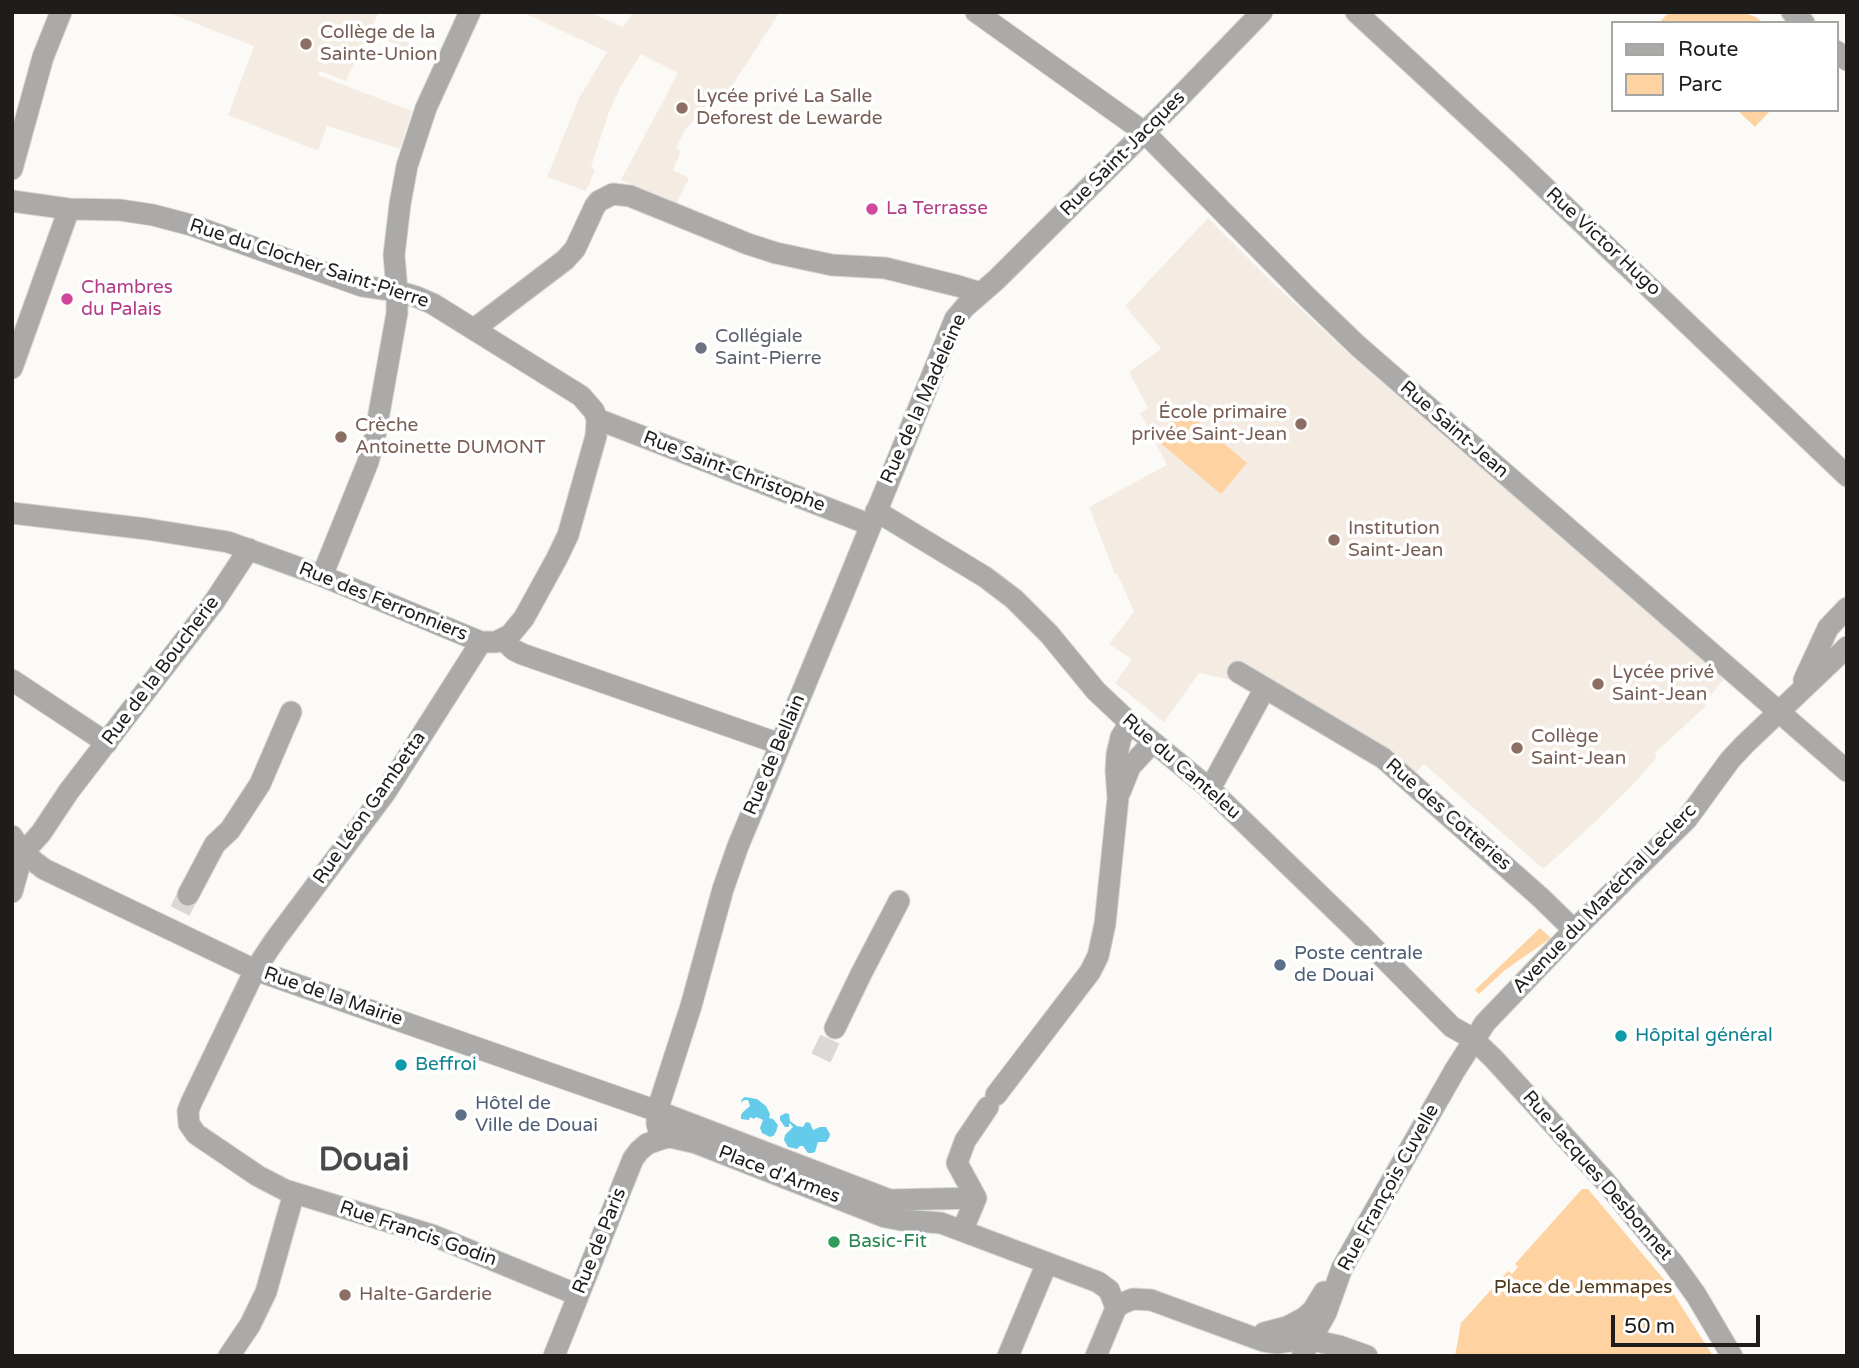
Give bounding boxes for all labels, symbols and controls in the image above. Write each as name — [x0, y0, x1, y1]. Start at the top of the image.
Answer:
legend — [1610, 21, 1838, 112]
place label: Collège de la Sainte-Union — [320, 22, 438, 66]
marker: Collège de la Sainte-Union — [298, 36, 314, 52]
text: Route — [1678, 37, 1738, 62]
text: Parc — [1678, 72, 1722, 97]
place label: Lycée privé La Salle Deforest de Lewarde — [696, 86, 883, 130]
street label: Rue Saint-Jacques — [1056, 87, 1190, 221]
marker: Lycée privé La Salle Deforest de Lewarde — [674, 100, 690, 116]
street label: Rue Victor Hugo — [1541, 183, 1665, 301]
place label: La Terrasse — [886, 198, 988, 220]
marker: La Terrasse — [864, 201, 880, 217]
street label: Rue du Clocher Saint-Pierre — [187, 215, 431, 313]
place label: Chambres du Palais — [81, 277, 173, 321]
marker: Chambres du Palais — [59, 291, 75, 307]
street label: Rue de la Madeleine — [876, 311, 972, 487]
place label: Collégiale Saint-Pierre — [715, 326, 822, 370]
marker: Collégiale Saint-Pierre — [693, 340, 709, 356]
street label: Rue Saint-Jean — [1395, 377, 1513, 483]
place label: École primaire privée Saint-Jean — [1131, 402, 1287, 446]
place label: Crèche Antoinette DUMONT — [355, 415, 545, 459]
marker: École primaire privée Saint-Jean — [1293, 416, 1309, 432]
street label: Rue Saint-Christophe — [640, 427, 828, 517]
marker: Crèche Antoinette DUMONT — [333, 429, 349, 445]
place label: Institution Saint-Jean — [1348, 518, 1443, 562]
marker: Institution Saint-Jean — [1326, 532, 1342, 548]
street label: Rue des Ferronniers — [295, 558, 471, 646]
street label: Rue de la Boucherie — [98, 592, 224, 750]
place label: Lycée privé Saint-Jean — [1612, 662, 1714, 706]
marker: Lycée privé Saint-Jean — [1590, 676, 1606, 692]
street label: Rue de Bellain — [739, 691, 811, 819]
street label: Rue du Canteleu — [1117, 709, 1245, 825]
place label: Collège Saint-Jean — [1531, 726, 1626, 770]
street label: Rue Léon Gambetta — [309, 727, 431, 889]
marker: Collège Saint-Jean — [1509, 740, 1525, 756]
street label: Rue des Cotteries — [1381, 754, 1515, 876]
street label: Avenue du Maréchal Leclerc — [1508, 799, 1702, 999]
place label: Poste centrale de Douai — [1294, 943, 1423, 987]
marker: Poste centrale de Douai — [1272, 957, 1288, 973]
street label: Rue de la Mairie — [261, 963, 405, 1031]
place label: Hôpital général — [1635, 1025, 1773, 1047]
marker: Hôpital général — [1613, 1028, 1629, 1044]
place label: Beffroi — [415, 1054, 477, 1076]
marker: Beffroi — [393, 1057, 409, 1073]
street label: Rue Jacques Desbonnet — [1517, 1087, 1677, 1265]
place label: Hôtel de Ville de Douai — [475, 1093, 598, 1137]
street label: Rue François Cuvelle — [1334, 1101, 1444, 1275]
marker: Hôtel de Ville de Douai — [453, 1107, 469, 1123]
district label: Douai — [318, 1141, 410, 1181]
street label: Place d'Armes — [715, 1141, 843, 1209]
street label: Rue de Paris — [568, 1185, 632, 1297]
street label: Rue Francis Godin — [337, 1196, 499, 1272]
place label: Basic-Fit — [848, 1231, 927, 1253]
marker: Basic-Fit — [826, 1234, 842, 1250]
park label: Place de Jemmapes — [1494, 1277, 1672, 1299]
place label: Halte-Garderie — [359, 1284, 492, 1306]
marker: Halte-Garderie — [337, 1287, 353, 1303]
scale bar — [1614, 1302, 1763, 1346]
text: 50 m — [1624, 1314, 1675, 1339]

